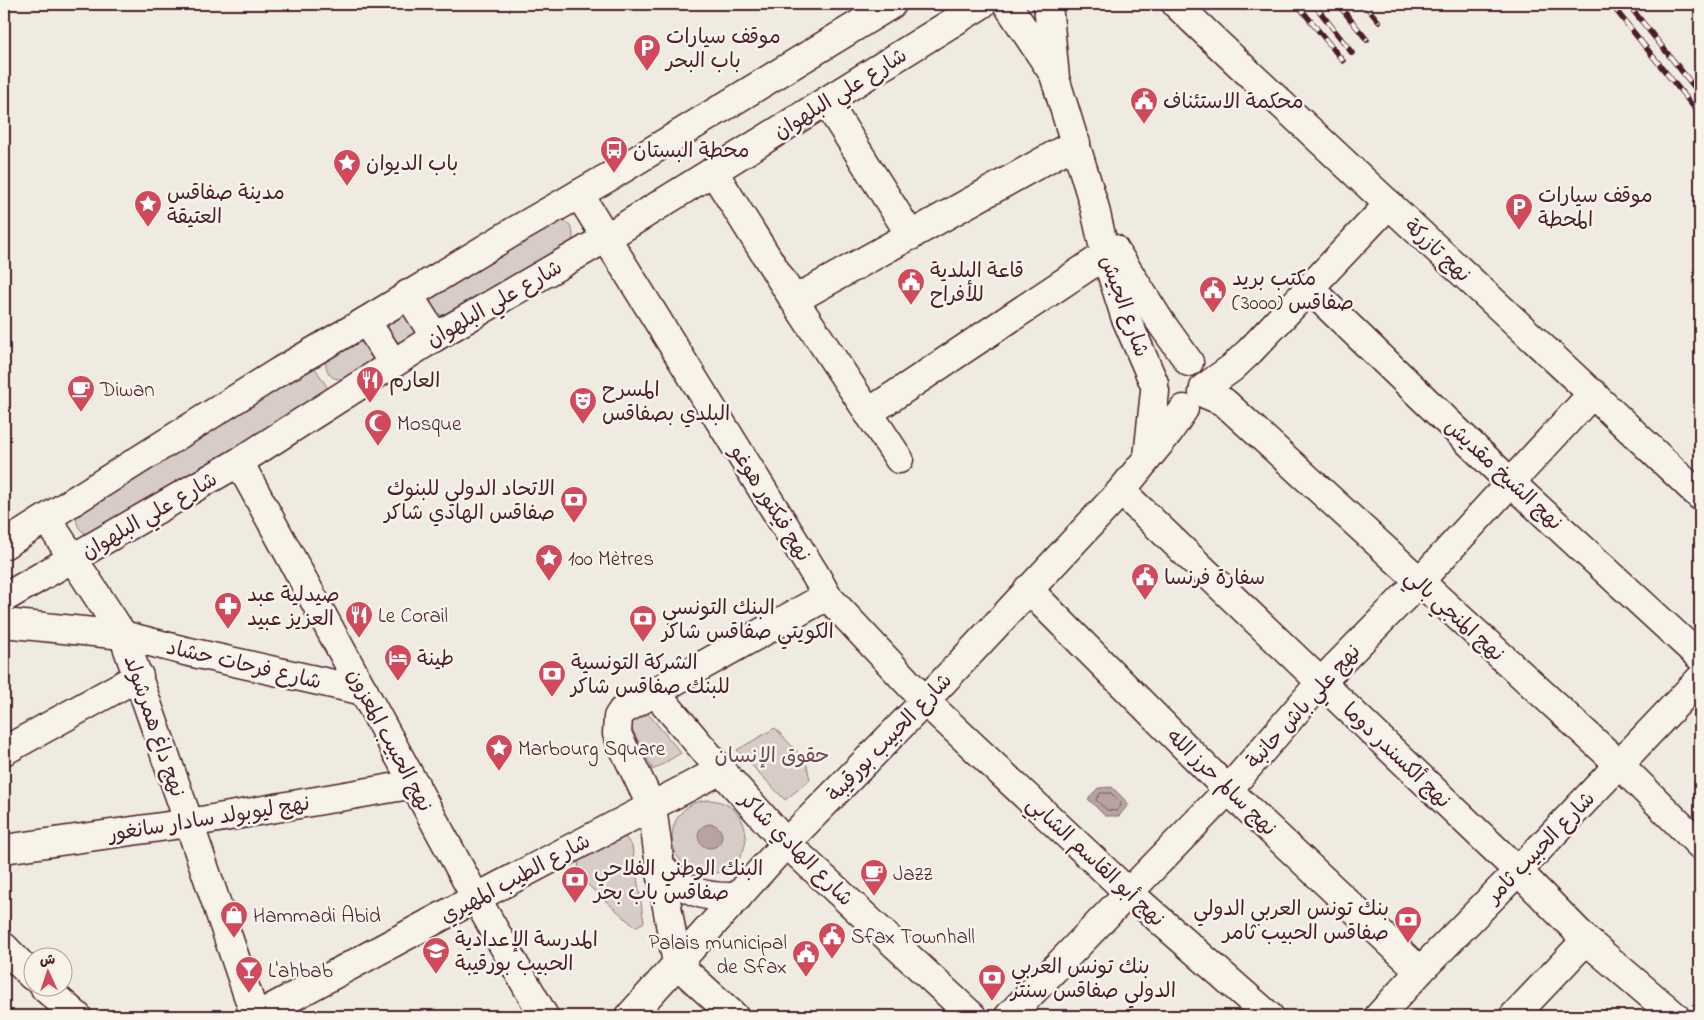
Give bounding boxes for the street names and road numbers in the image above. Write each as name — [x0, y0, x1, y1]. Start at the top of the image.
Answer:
street label: شارع علي البلهوان — [768, 42, 915, 150]
street label: نهج تازركة — [1397, 213, 1477, 290]
street label: شارع الجيش — [1091, 252, 1155, 362]
street label: شارع علي البلهوان — [421, 254, 570, 358]
street label: نهج الشيخ مقديش — [1437, 413, 1568, 538]
street label: نهج فيكتور هوغو — [721, 439, 817, 568]
street label: شارع علي البلهوان — [76, 466, 225, 570]
street label: نهج المنجي بالي — [1396, 563, 1510, 671]
street label: شارع فرحات حشاد — [163, 634, 324, 698]
street label: نهج علي باش حانبة — [1240, 638, 1370, 778]
street label: نهج داغ همرشولد — [115, 652, 191, 801]
street label: نهج الحبيب المعزون — [338, 664, 439, 818]
street label: شارع الحبيب بورقيبة — [821, 667, 960, 810]
street label: نهج ألكسندر دوما — [1334, 697, 1457, 816]
street label: نهج سالم حرز الله — [1159, 723, 1282, 844]
street label: شارع الهادي شاكر — [731, 785, 859, 914]
street label: شارع الحبيب ثامر — [1479, 786, 1603, 913]
street label: نهج ليوبولد سادار سانغور — [105, 789, 312, 851]
street label: نهج أبو القاسم الشابي — [1017, 790, 1171, 936]
street label: شارع الطيب المهيري — [435, 827, 596, 932]

